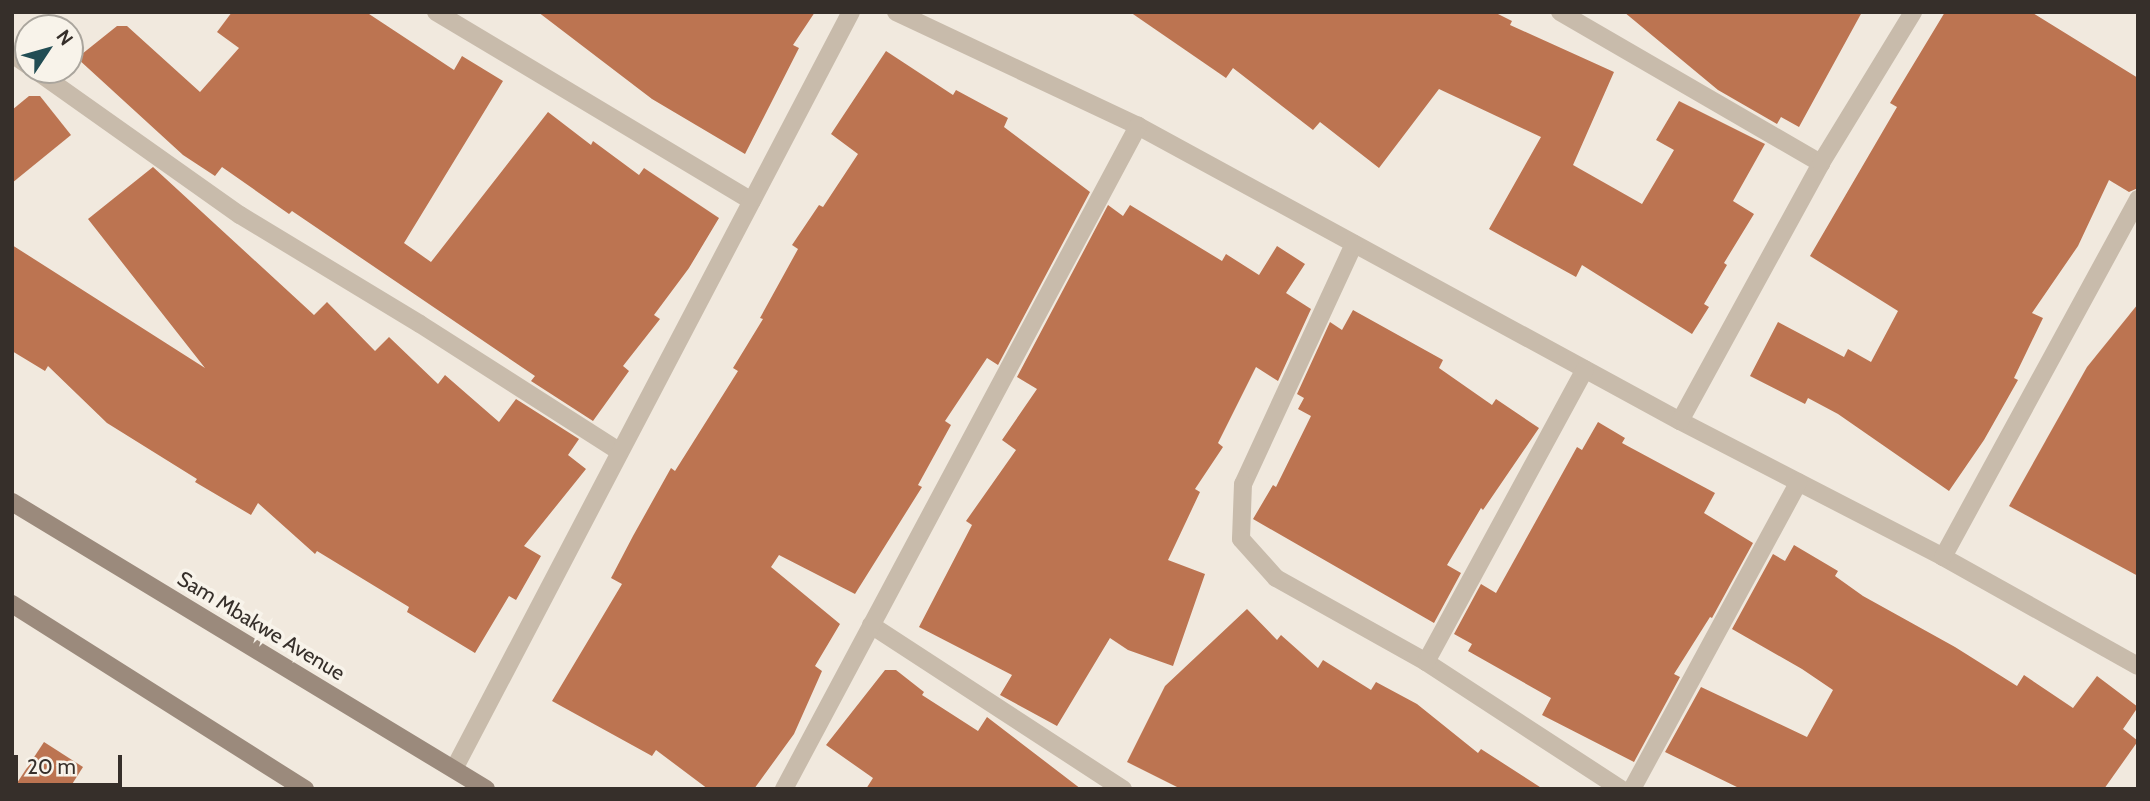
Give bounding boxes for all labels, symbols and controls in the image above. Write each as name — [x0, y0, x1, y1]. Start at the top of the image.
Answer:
north arrow — [14, 14, 84, 84]
text: N — [52, 25, 78, 50]
street label: Sam Mbakwe Avenue — [173, 566, 349, 686]
scale bar — [18, 742, 126, 786]
text: 20 m — [27, 754, 76, 779]

